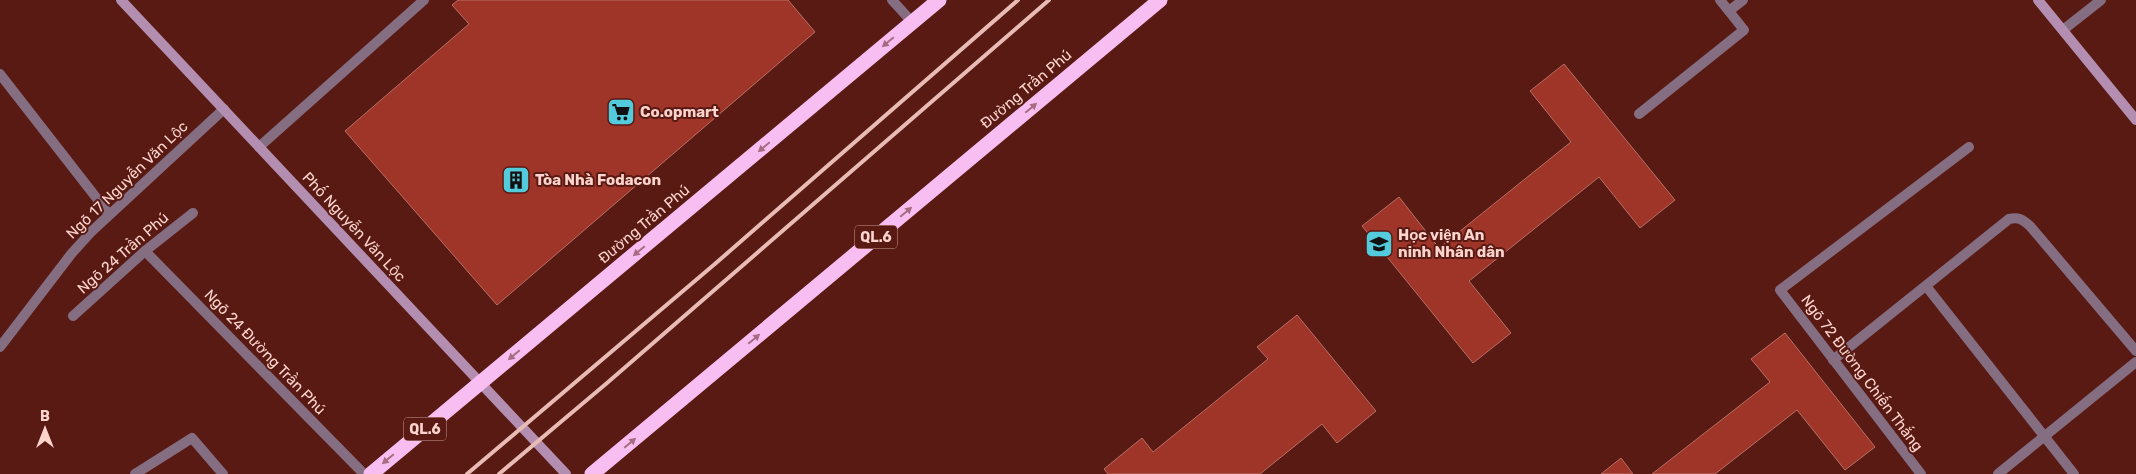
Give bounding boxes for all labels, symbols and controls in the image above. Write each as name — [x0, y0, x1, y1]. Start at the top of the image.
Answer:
one-way arrow — [882, 37, 895, 48]
street label: Đường Trần Phú — [977, 45, 1075, 132]
supermarket icon: Co.opmart — [606, 97, 636, 127]
place label: Co.opmart — [640, 103, 719, 121]
one-way arrow — [1025, 103, 1037, 114]
street label: Ngõ 17 Nguyễn Văn Lộc — [62, 117, 191, 243]
one-way arrow — [757, 141, 770, 152]
building icon: Tòa Nhà Fodacon — [501, 165, 531, 195]
street label: Phố Nguyễn Văn Lộc — [299, 168, 410, 286]
place label: Tòa Nhà Fodacon — [535, 171, 661, 189]
street label: Đường Trần Phú — [595, 180, 693, 267]
one-way arrow — [899, 207, 912, 218]
street label: Ngõ 24 Trần Phú — [74, 208, 172, 297]
road number: QL.6 — [855, 226, 897, 248]
place label: Học viện An ninh Nhân dân — [1398, 226, 1505, 261]
school or university icon: Học viện An ninh Nhân dân — [1364, 229, 1394, 259]
one-way arrow — [633, 245, 646, 256]
street label: Ngõ 24 Đường Trần Phú — [201, 286, 330, 418]
street label: Ngõ 72 Đường Chiến Thắng — [1797, 291, 1927, 455]
one-way arrow — [748, 333, 761, 344]
one-way arrow — [508, 349, 521, 360]
north arrow — [20, 404, 70, 454]
text: B — [40, 408, 50, 425]
road number: QL.6 — [404, 418, 446, 440]
one-way arrow — [623, 437, 636, 448]
one-way arrow — [382, 454, 395, 465]

